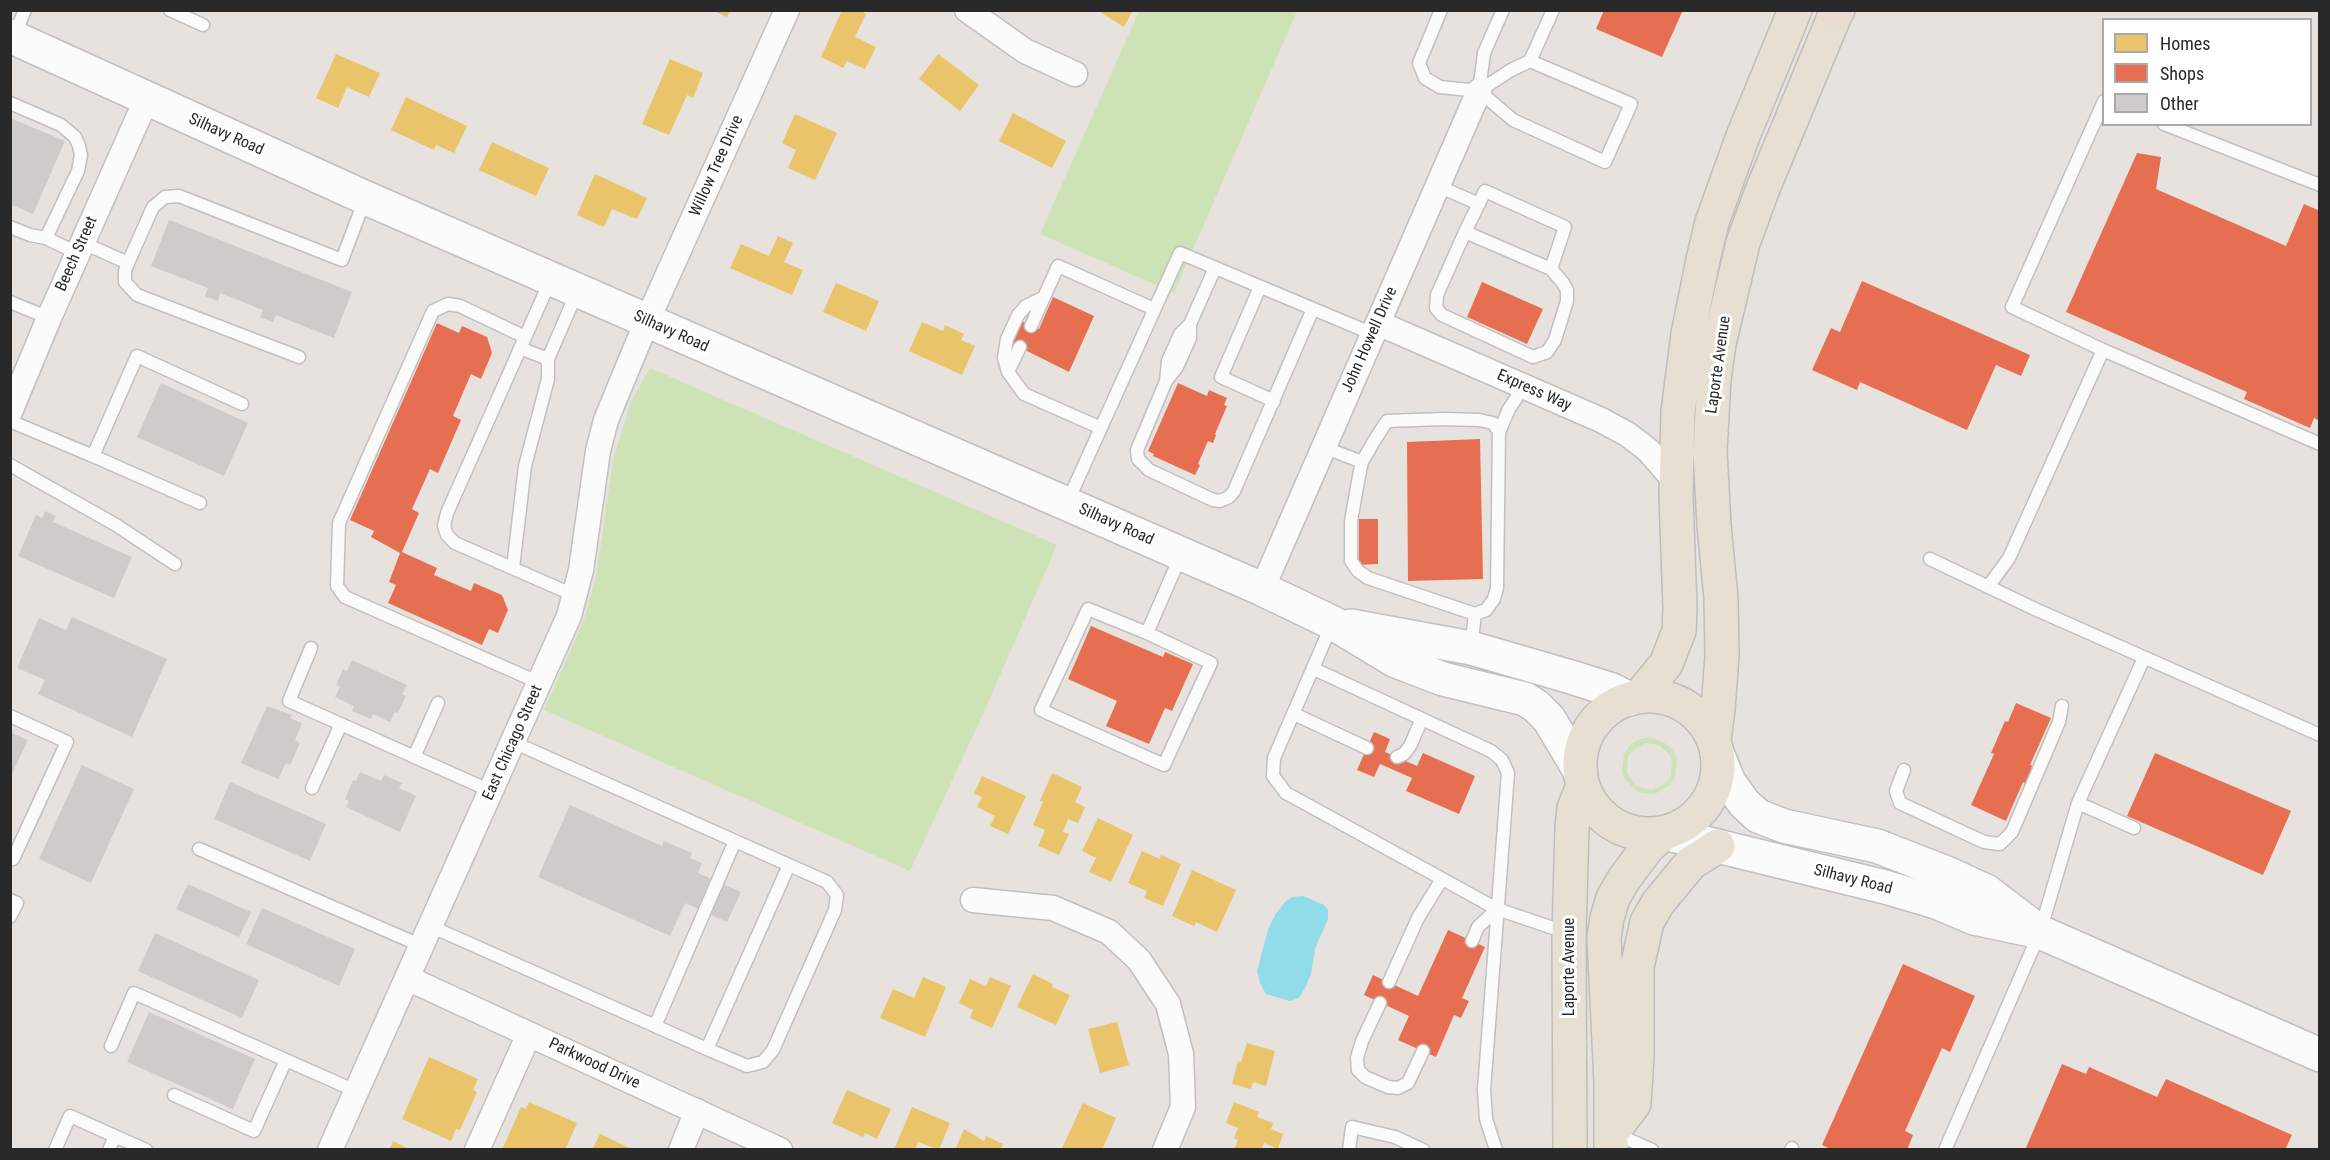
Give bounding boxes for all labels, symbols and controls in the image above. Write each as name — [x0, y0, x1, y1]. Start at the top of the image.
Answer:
legend — [2102, 18, 2312, 126]
text: Homes — [2160, 33, 2210, 54]
text: Shops — [2160, 63, 2204, 84]
text: Other — [2160, 93, 2199, 114]
street label: Silhavy Road — [185, 110, 267, 160]
street label: Willow Tree Drive — [686, 113, 748, 219]
street label: Beech Street — [52, 214, 102, 294]
street label: John Howell Drive — [1338, 284, 1402, 396]
street label: Silhavy Road — [630, 307, 712, 357]
street label: Laporte Avenue — [1703, 315, 1735, 415]
street label: Express Way — [1494, 366, 1574, 416]
street label: Silhavy Road — [1075, 500, 1157, 550]
street label: East Chicago Street — [479, 682, 547, 804]
street label: Silhavy Road — [1812, 861, 1894, 899]
street label: Laporte Avenue — [1560, 918, 1580, 1016]
street label: Parkwood Drive — [545, 1034, 643, 1094]

